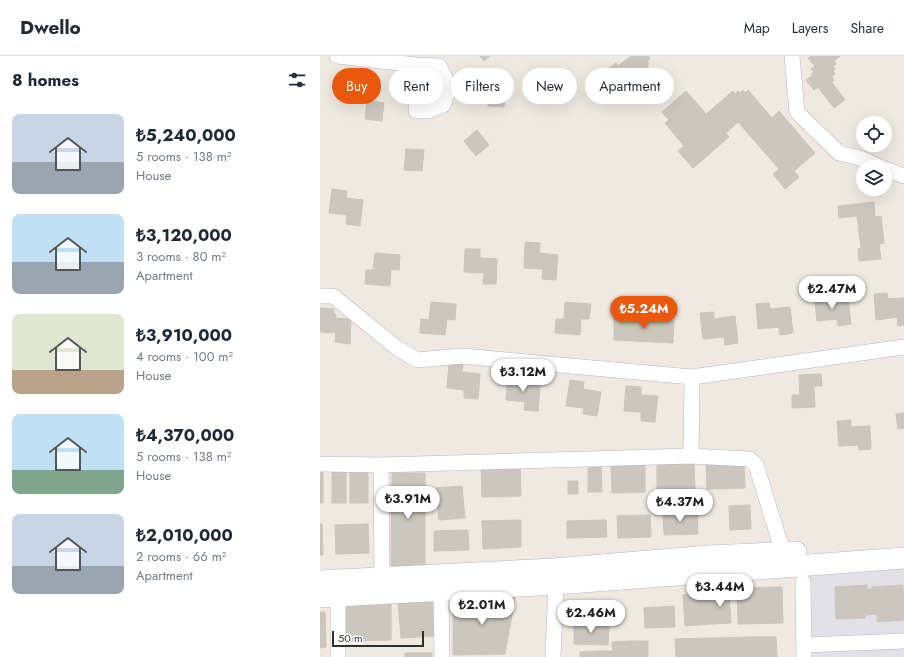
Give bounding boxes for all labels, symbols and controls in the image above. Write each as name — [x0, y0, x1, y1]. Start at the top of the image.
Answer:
text: Dwello — [20, 14, 81, 41]
text: Map — [744, 18, 770, 38]
text: Layers — [792, 18, 828, 38]
text: Share — [850, 18, 884, 38]
text: 8 homes — [12, 68, 79, 92]
chip: Buy — [332, 68, 381, 104]
chip: Rent — [389, 68, 443, 104]
chip: Filters — [451, 68, 514, 104]
chip: New — [522, 68, 577, 104]
chip: Apartment — [585, 68, 674, 104]
icon: filters — [286, 69, 308, 91]
map controls — [856, 116, 892, 196]
button: locate — [856, 116, 892, 152]
text: ₺5,240,000 — [136, 123, 236, 147]
icon: home — [44, 130, 92, 178]
text: 5 rooms · 138 m² — [136, 147, 231, 166]
button: layers — [856, 160, 892, 196]
text: House — [136, 166, 171, 185]
text: ₺3,120,000 — [136, 223, 232, 247]
icon: home — [44, 230, 92, 278]
text: 3 rooms · 80 m² — [136, 247, 226, 266]
text: Apartment — [136, 266, 193, 285]
pin: ₺2.47M — [799, 276, 865, 310]
text: ₺2.47M — [808, 279, 856, 298]
pin: ₺5.24M — [611, 296, 677, 330]
text: ₺5.24M — [619, 299, 669, 318]
text: ₺3,910,000 — [136, 323, 232, 347]
icon: home — [44, 330, 92, 378]
text: 4 rooms · 100 m² — [136, 347, 233, 366]
pin: ₺3.12M — [490, 359, 556, 393]
text: ₺3.12M — [500, 362, 546, 381]
text: House — [136, 366, 171, 385]
text: ₺4,370,000 — [136, 423, 234, 447]
icon: home — [44, 430, 92, 478]
text: 5 rooms · 138 m² — [136, 447, 231, 466]
text: House — [136, 466, 171, 485]
pin: ₺3.91M — [375, 486, 441, 520]
text: ₺3.91M — [385, 489, 431, 508]
pin: ₺4.37M — [647, 489, 713, 523]
text: ₺4.37M — [656, 492, 704, 511]
text: ₺2,010,000 — [136, 523, 233, 547]
icon: home — [44, 530, 92, 578]
text: 2 rooms · 66 m² — [136, 547, 226, 566]
text: Apartment — [136, 566, 193, 585]
pin: ₺3.44M — [687, 574, 753, 608]
text: ₺3.44M — [695, 577, 745, 596]
pin: ₺2.01M — [449, 592, 515, 626]
text: ₺2.01M — [459, 595, 505, 614]
pin: ₺2.46M — [558, 600, 624, 634]
text: ₺2.46M — [566, 603, 616, 622]
scale bar — [332, 629, 424, 648]
text: 50 m — [338, 630, 363, 646]

